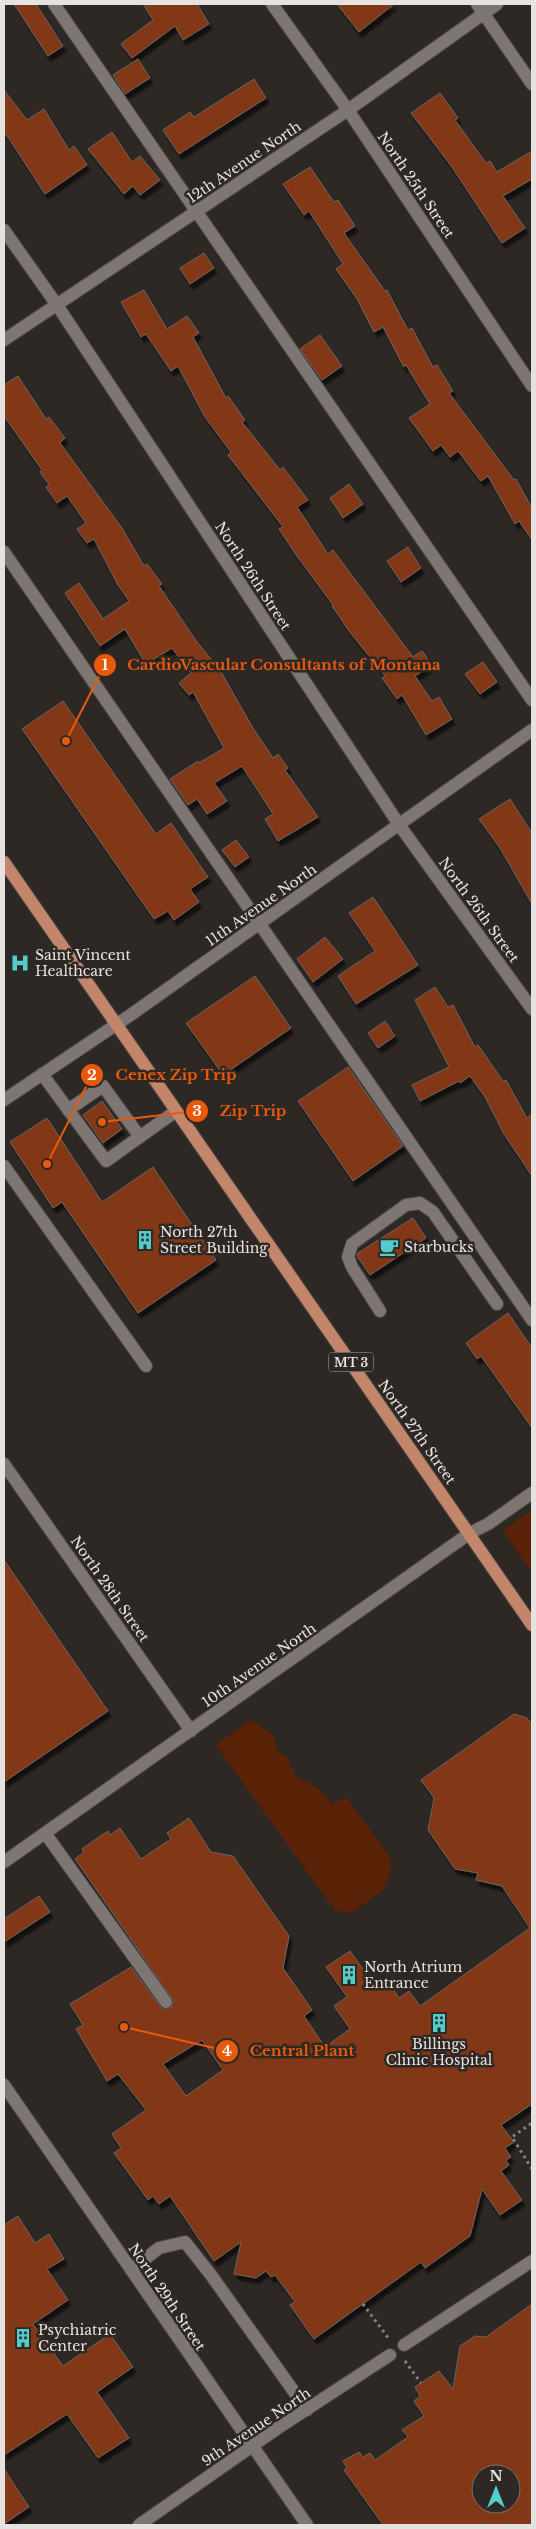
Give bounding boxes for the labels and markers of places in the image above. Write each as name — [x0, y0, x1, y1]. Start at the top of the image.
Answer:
callout: CardioVascular Consultants of Montana — [92, 650, 451, 680]
place label: Saint Vincent Healthcare — [35, 946, 131, 980]
hospital icon: Saint Vincent Healthcare — [9, 952, 31, 974]
callout: Cenex Zip Trip — [80, 1060, 246, 1090]
callout: Zip Trip — [185, 1096, 297, 1126]
place label: North 27th Street Building — [160, 1223, 268, 1257]
building icon: North 27th Street Building — [134, 1229, 156, 1251]
cafe icon: Starbucks — [378, 1236, 400, 1258]
place label: Starbucks — [404, 1238, 474, 1256]
place label: North Atrium Entrance — [364, 1958, 462, 1992]
building icon: North Atrium Entrance — [338, 1964, 360, 1986]
building icon: Billings Clinic Hospital — [428, 2012, 450, 2034]
place label: Billings Clinic Hospital — [386, 2035, 493, 2069]
callout: Central Plant — [214, 2036, 364, 2066]
place label: Psychiatric Center — [38, 2321, 117, 2355]
building icon: Psychiatric Center — [12, 2327, 34, 2349]

